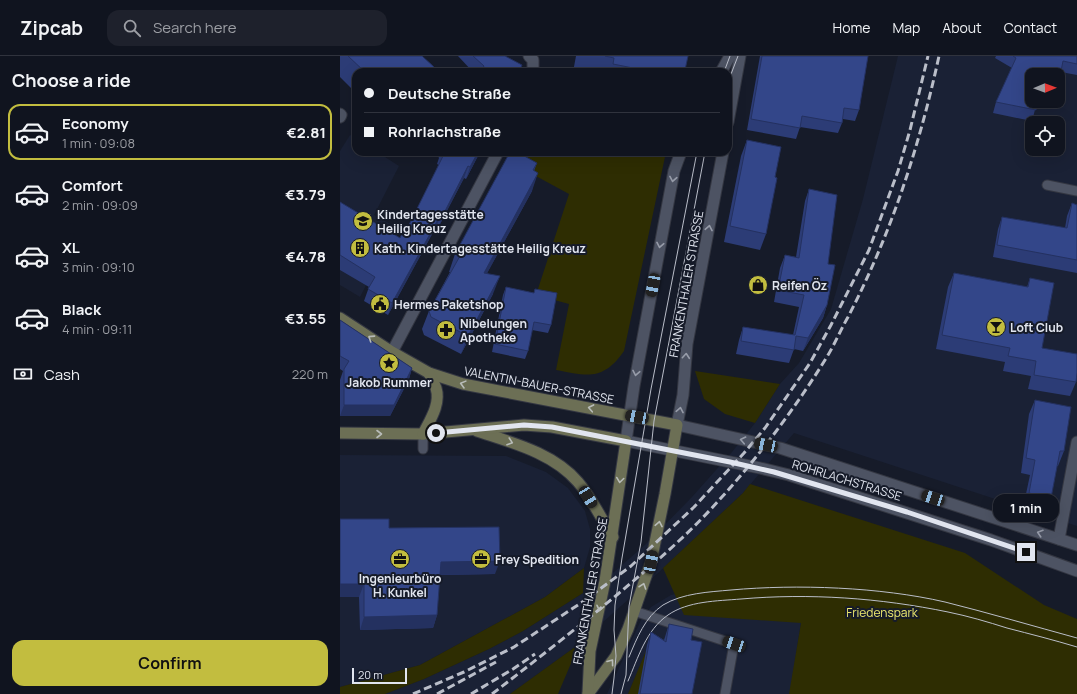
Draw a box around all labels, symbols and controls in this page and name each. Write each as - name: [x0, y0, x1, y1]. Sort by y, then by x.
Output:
- search box: [107, 10, 387, 46]
- text: Zipcab: [20, 15, 83, 41]
- icon: search: [121, 17, 143, 39]
- text: Search here: [153, 17, 236, 38]
- text: Home: [833, 18, 870, 37]
- text: Map: [892, 18, 920, 37]
- text: About: [942, 18, 982, 37]
- text: Contact: [1004, 18, 1057, 37]
- text: Choose a ride: [12, 68, 131, 92]
- north arrow: [1025, 68, 1065, 108]
- map controls: [1025, 68, 1065, 156]
- text: Deutsche Straße: [388, 83, 511, 104]
- text: Economy: [62, 113, 129, 134]
- icon: car: [14, 114, 50, 150]
- button: locate: [1025, 116, 1065, 156]
- text: Rohrlachstraße: [388, 121, 501, 142]
- text: €2.81: [287, 122, 326, 143]
- text: 1 min · 09:08: [62, 134, 135, 152]
- text: Comfort: [62, 175, 123, 196]
- icon: car: [14, 176, 50, 212]
- one-way arrow: [669, 176, 677, 182]
- text: €3.79: [285, 184, 326, 205]
- text: 2 min · 09:09: [62, 196, 138, 214]
- place label: Kindertagesstätte Heilig Kreuz: [377, 206, 484, 237]
- street label: FRANKENTHALER STRASSE: [665, 209, 707, 359]
- school or university icon: Kindertagesstätte Heilig Kreuz: [352, 210, 374, 232]
- one-way arrow: [704, 225, 712, 231]
- text: XL: [62, 237, 80, 258]
- building icon: Kath. Kindertagesstätte Heilig Kreuz: [349, 237, 371, 259]
- icon: car: [14, 238, 50, 274]
- place label: Kath. Kindertagesstätte Heilig Kreuz: [374, 240, 586, 257]
- one-way arrow: [657, 242, 665, 249]
- text: €4.78: [285, 246, 326, 267]
- text: 3 min · 09:10: [62, 258, 135, 276]
- car: [645, 272, 661, 298]
- shop icon: Reifen Öz: [747, 274, 769, 296]
- place label: Reifen Öz: [772, 277, 827, 294]
- public building icon: Hermes Paketshop: [369, 293, 391, 315]
- place label: Hermes Paketshop: [394, 296, 503, 313]
- text: Black: [62, 299, 101, 320]
- icon: car: [14, 300, 50, 336]
- text: €3.55: [285, 308, 326, 329]
- place label: Nibelungen Apotheke: [460, 315, 527, 346]
- bar icon: Loft Club: [985, 316, 1007, 338]
- pharmacy icon: Nibelungen Apotheke: [435, 319, 457, 341]
- place label: Loft Club: [1010, 319, 1063, 336]
- text: 4 min · 09:11: [62, 320, 132, 338]
- one-way arrow: [369, 336, 376, 343]
- place icon: Jakob Rummer: [378, 352, 400, 374]
- one-way arrow: [681, 353, 690, 359]
- street label: VALENTIN-BAUER-STRASSE: [463, 362, 616, 408]
- icon: cash: [12, 363, 34, 385]
- text: Cash: [44, 364, 80, 385]
- text: 220 m: [292, 365, 328, 383]
- one-way arrow: [633, 370, 641, 376]
- place label: Jakob Rummer: [346, 374, 432, 391]
- one-way arrow: [460, 380, 467, 389]
- one-way arrow: [588, 405, 594, 413]
- one-way arrow: [675, 407, 683, 413]
- car: [624, 409, 650, 425]
- route start: [427, 424, 445, 442]
- one-way arrow: [376, 430, 382, 438]
- one-way arrow: [739, 437, 746, 445]
- car: [753, 437, 779, 453]
- one-way arrow: [506, 438, 513, 446]
- street label: ROHRLACHSTRASSE: [790, 455, 904, 505]
- one-way arrow: [616, 477, 625, 483]
- car: [577, 484, 599, 510]
- car: [920, 489, 946, 507]
- callout: 1 min: [993, 494, 1059, 522]
- text: 1 min: [1010, 499, 1042, 517]
- street label: FRANKENTHALER STRASSE: [569, 516, 611, 666]
- one-way arrow: [654, 521, 663, 527]
- one-way arrow: [1037, 529, 1044, 538]
- route end: [1017, 543, 1035, 561]
- office icon: Ingenieurbüro H. Kunkel: [389, 548, 411, 570]
- office icon: Frey Spedition: [470, 548, 492, 570]
- car: [643, 549, 659, 575]
- place label: Frey Spedition: [495, 551, 579, 568]
- place label: Ingenieurbüro H. Kunkel: [359, 570, 441, 601]
- one-way arrow: [638, 583, 646, 590]
- park label: Friedenspark: [846, 604, 919, 621]
- one-way arrow: [596, 605, 604, 611]
- car: [721, 634, 747, 654]
- button: Confirm: [12, 640, 328, 686]
- one-way arrow: [606, 659, 614, 666]
- scale bar: [352, 666, 407, 685]
- text: 20 m: [358, 667, 383, 682]

